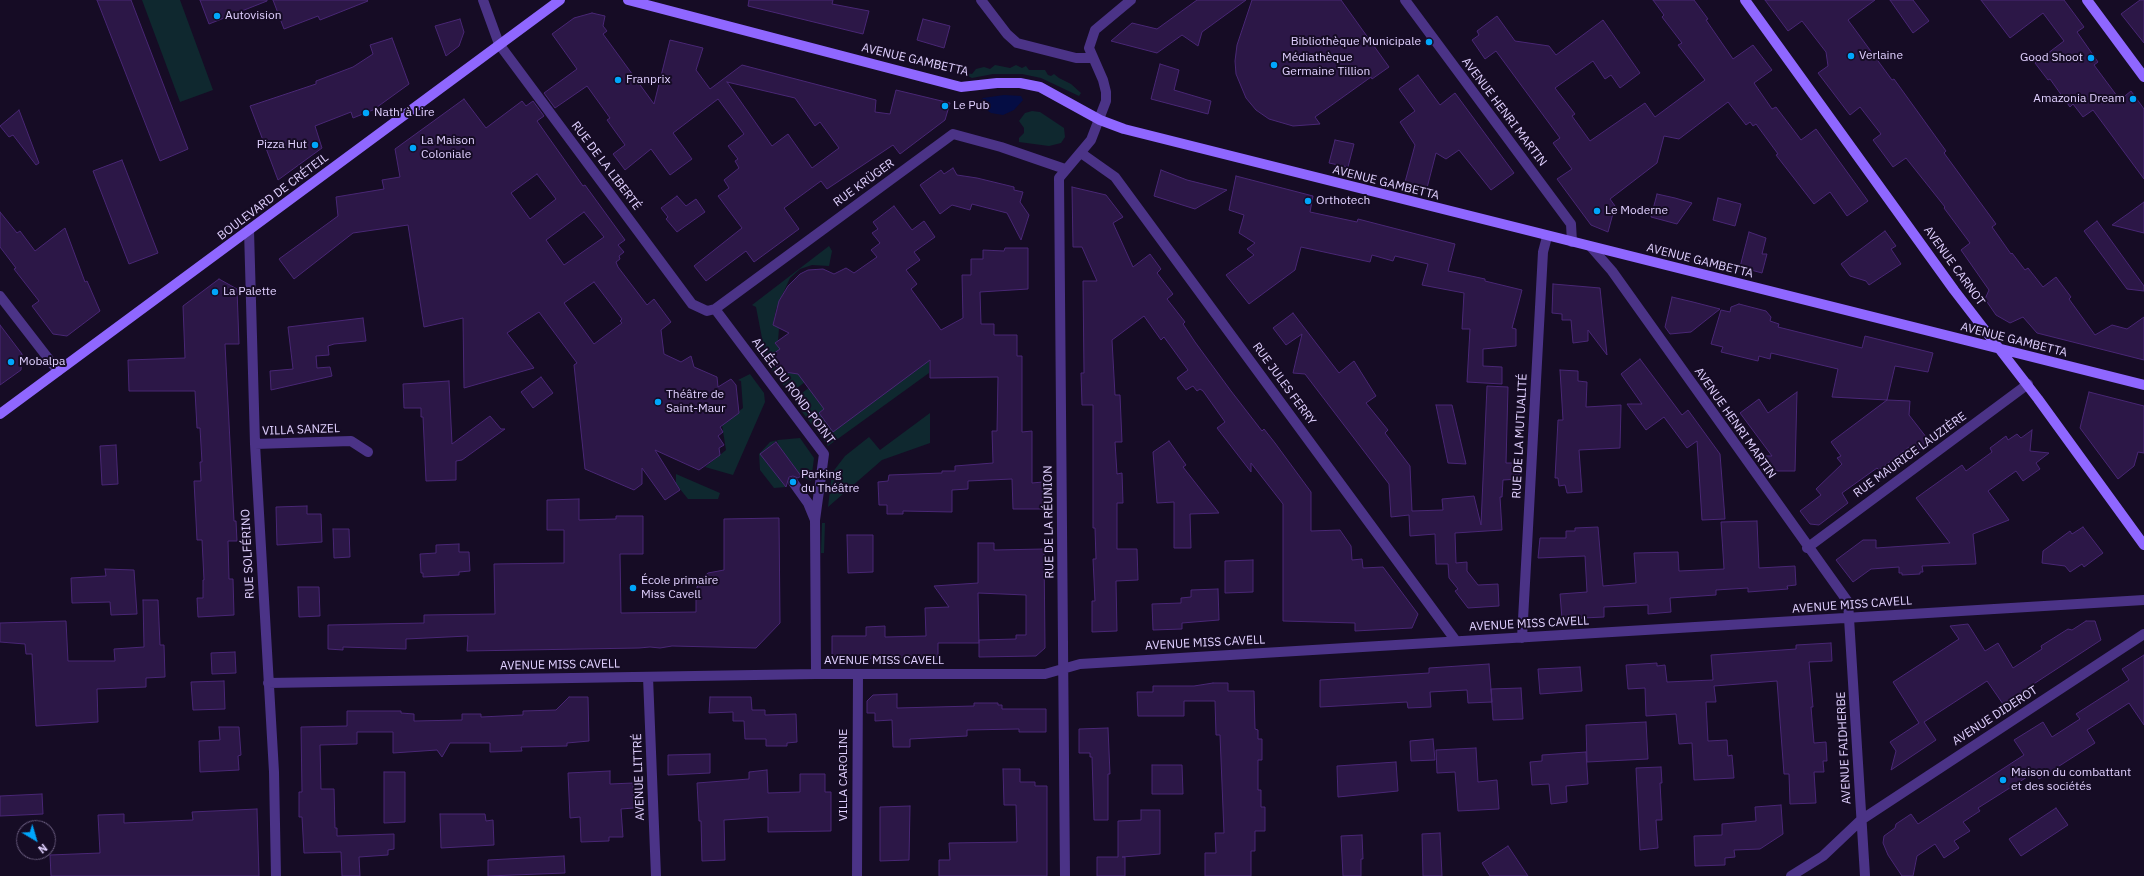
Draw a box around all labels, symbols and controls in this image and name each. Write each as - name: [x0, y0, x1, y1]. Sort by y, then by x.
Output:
- place label: Autovision: [225, 9, 282, 23]
- marker: Autovision: [212, 11, 222, 21]
- place label: Bibliothèque Municipale: [1291, 35, 1421, 49]
- marker: Bibliothèque Municipale: [1424, 37, 1434, 47]
- street label: AVENUE GAMBETTA: [860, 41, 970, 79]
- place label: Verlaine: [1859, 49, 1903, 63]
- place label: Médiathèque Germaine Tillion: [1282, 51, 1370, 79]
- marker: Verlaine: [1846, 51, 1856, 61]
- place label: Good Shoot: [2020, 51, 2083, 65]
- marker: Good Shoot: [2086, 53, 2096, 63]
- street label: AVENUE HENRI MARTIN: [1458, 55, 1550, 169]
- marker: Médiathèque Germaine Tillion: [1269, 60, 1279, 70]
- place label: Franprix: [626, 73, 670, 87]
- marker: Franprix: [613, 75, 623, 85]
- place label: Amazonia Dream: [2033, 92, 2125, 106]
- marker: Amazonia Dream: [2128, 94, 2138, 104]
- place label: Le Pub: [953, 99, 989, 113]
- marker: Le Pub: [940, 101, 950, 111]
- place label: Nath' à Lire: [374, 106, 435, 120]
- marker: Nath' à Lire: [361, 108, 371, 118]
- street label: RUE DE LA LIBERTÉ: [568, 119, 644, 213]
- place label: La Maison Coloniale: [421, 134, 475, 162]
- place label: Pizza Hut: [257, 138, 307, 152]
- marker: Pizza Hut: [310, 140, 320, 150]
- marker: La Maison Coloniale: [408, 143, 418, 153]
- street label: BOULEVARD DE CRÉTEIL: [215, 151, 331, 243]
- street label: RUE KRÜGER: [831, 156, 897, 210]
- street label: AVENUE GAMBETTA: [1331, 163, 1441, 203]
- place label: Orthotech: [1316, 194, 1370, 208]
- marker: Orthotech: [1303, 196, 1313, 206]
- place label: Le Moderne: [1605, 204, 1668, 218]
- marker: Le Moderne: [1592, 206, 1602, 216]
- street label: AVENUE CARNOT: [1920, 224, 1988, 308]
- street label: AVENUE GAMBETTA: [1645, 241, 1755, 281]
- place label: La Palette: [223, 285, 277, 299]
- marker: La Palette: [210, 287, 220, 297]
- street label: AVENUE GAMBETTA: [1959, 320, 2069, 360]
- street label: ALLÉE DU ROND-POINT: [748, 335, 838, 447]
- street label: RUE JULES FERRY: [1249, 340, 1319, 428]
- place label: Mobalpa: [19, 355, 65, 369]
- marker: Mobalpa: [6, 357, 16, 367]
- street label: AVENUE HENRI MARTIN: [1691, 365, 1779, 481]
- street label: RUE DE LA MUTUALITÉ: [1510, 373, 1530, 499]
- place label: Théâtre de Saint-Maur: [666, 388, 725, 416]
- marker: Théâtre de Saint-Maur: [653, 397, 663, 407]
- street label: RUE MAURICE LAUZIÈRE: [1851, 409, 1969, 501]
- street label: VILLA SANZEL: [262, 421, 340, 439]
- street label: RUE DE LA RÉUNION: [1041, 465, 1057, 579]
- place label: Parking du Théâtre: [801, 468, 859, 496]
- marker: Parking du Théâtre: [788, 477, 798, 487]
- street label: RUE SOLFÉRINO: [238, 509, 258, 599]
- place label: École primaire Miss Cavell: [641, 574, 718, 602]
- marker: École primaire Miss Cavell: [628, 583, 638, 593]
- street label: AVENUE MISS CAVELL: [1792, 594, 1912, 616]
- street label: AVENUE MISS CAVELL: [1469, 614, 1589, 634]
- street label: AVENUE MISS CAVELL: [1145, 633, 1265, 653]
- street label: AVENUE MISS CAVELL: [824, 654, 944, 668]
- street label: AVENUE MISS CAVELL: [500, 657, 620, 673]
- street label: AVENUE DIDEROT: [1950, 683, 2040, 749]
- street label: AVENUE FAIDHERBE: [1834, 691, 1854, 805]
- street label: VILLA CAROLINE: [837, 729, 851, 821]
- street label: AVENUE LITTRÉ: [630, 733, 648, 821]
- place label: Maison du combattant et des sociétés: [2011, 766, 2131, 794]
- marker: Maison du combattant et des sociétés: [1998, 775, 2008, 785]
- north arrow: [16, 820, 56, 860]
- text: N: [35, 841, 50, 857]

